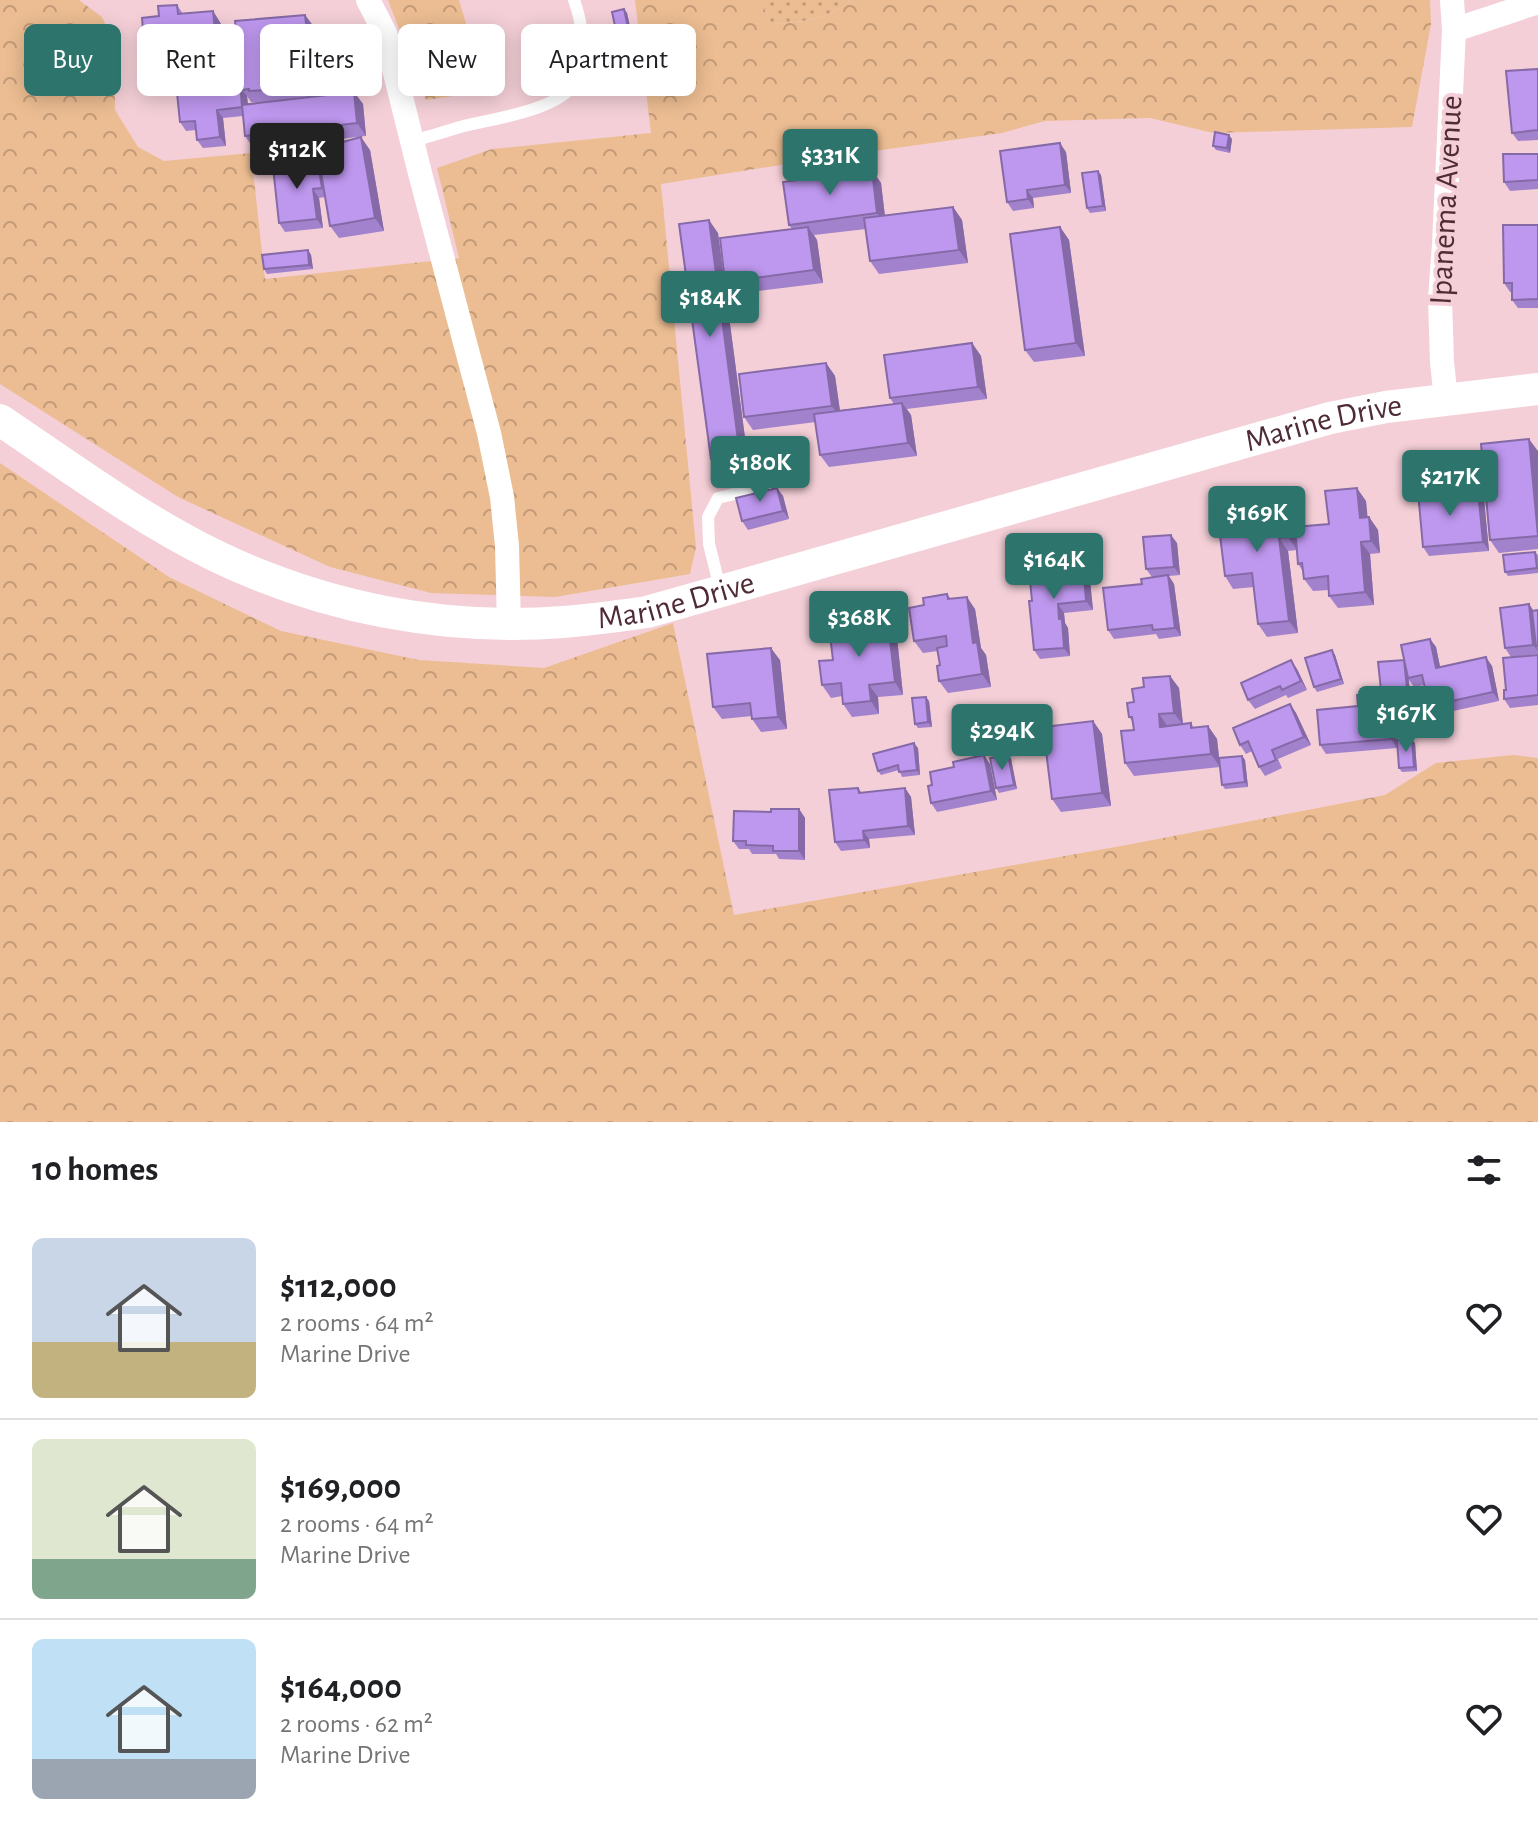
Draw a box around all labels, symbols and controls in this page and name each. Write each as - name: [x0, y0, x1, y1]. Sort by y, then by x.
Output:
- chip: Buy: [24, 24, 121, 96]
- chip: Rent: [137, 24, 244, 96]
- chip: Filters: [260, 24, 382, 96]
- chip: New: [398, 24, 505, 96]
- chip: Apartment: [521, 24, 696, 96]
- street label: Ipanema Avenue: [1425, 95, 1467, 305]
- pin: $112K: [241, 123, 353, 191]
- pin: $331K: [774, 129, 886, 197]
- text: $112K: [268, 136, 326, 162]
- text: $331K: [801, 142, 859, 168]
- pin: $184K: [654, 271, 766, 339]
- text: $184K: [679, 284, 741, 310]
- street label: Marine Drive: [1241, 389, 1404, 457]
- pin: $180K: [704, 436, 816, 504]
- text: $180K: [729, 449, 791, 475]
- pin: $217K: [1394, 450, 1506, 518]
- text: $217K: [1420, 463, 1480, 489]
- pin: $169K: [1201, 486, 1313, 554]
- text: $169K: [1226, 499, 1288, 525]
- pin: $164K: [998, 533, 1110, 601]
- text: $164K: [1023, 546, 1085, 572]
- street label: Marine Drive: [596, 566, 758, 635]
- pin: $368K: [803, 591, 915, 659]
- text: $368K: [827, 604, 891, 630]
- pin: $167K: [1350, 686, 1462, 754]
- text: $167K: [1376, 699, 1436, 725]
- pin: $294K: [946, 704, 1058, 772]
- text: $294K: [970, 717, 1034, 743]
- icon: filters: [1462, 1148, 1506, 1192]
- text: 10 homes: [32, 1153, 158, 1187]
- icon: home: [96, 1270, 192, 1366]
- text: $112,000: [280, 1270, 397, 1304]
- icon: heart: [1462, 1296, 1506, 1340]
- text: 2 rooms · 64 m²: [280, 1310, 434, 1336]
- text: Marine Drive: [280, 1341, 410, 1367]
- icon: home: [96, 1471, 192, 1567]
- text: $169,000: [280, 1471, 401, 1505]
- icon: heart: [1462, 1497, 1506, 1541]
- text: 2 rooms · 64 m²: [280, 1511, 434, 1537]
- text: Marine Drive: [280, 1542, 410, 1568]
- icon: home: [96, 1671, 192, 1767]
- text: $164,000: [280, 1671, 402, 1705]
- icon: heart: [1462, 1697, 1506, 1741]
- text: 2 rooms · 62 m²: [280, 1711, 433, 1737]
- text: Marine Drive: [280, 1742, 410, 1768]

